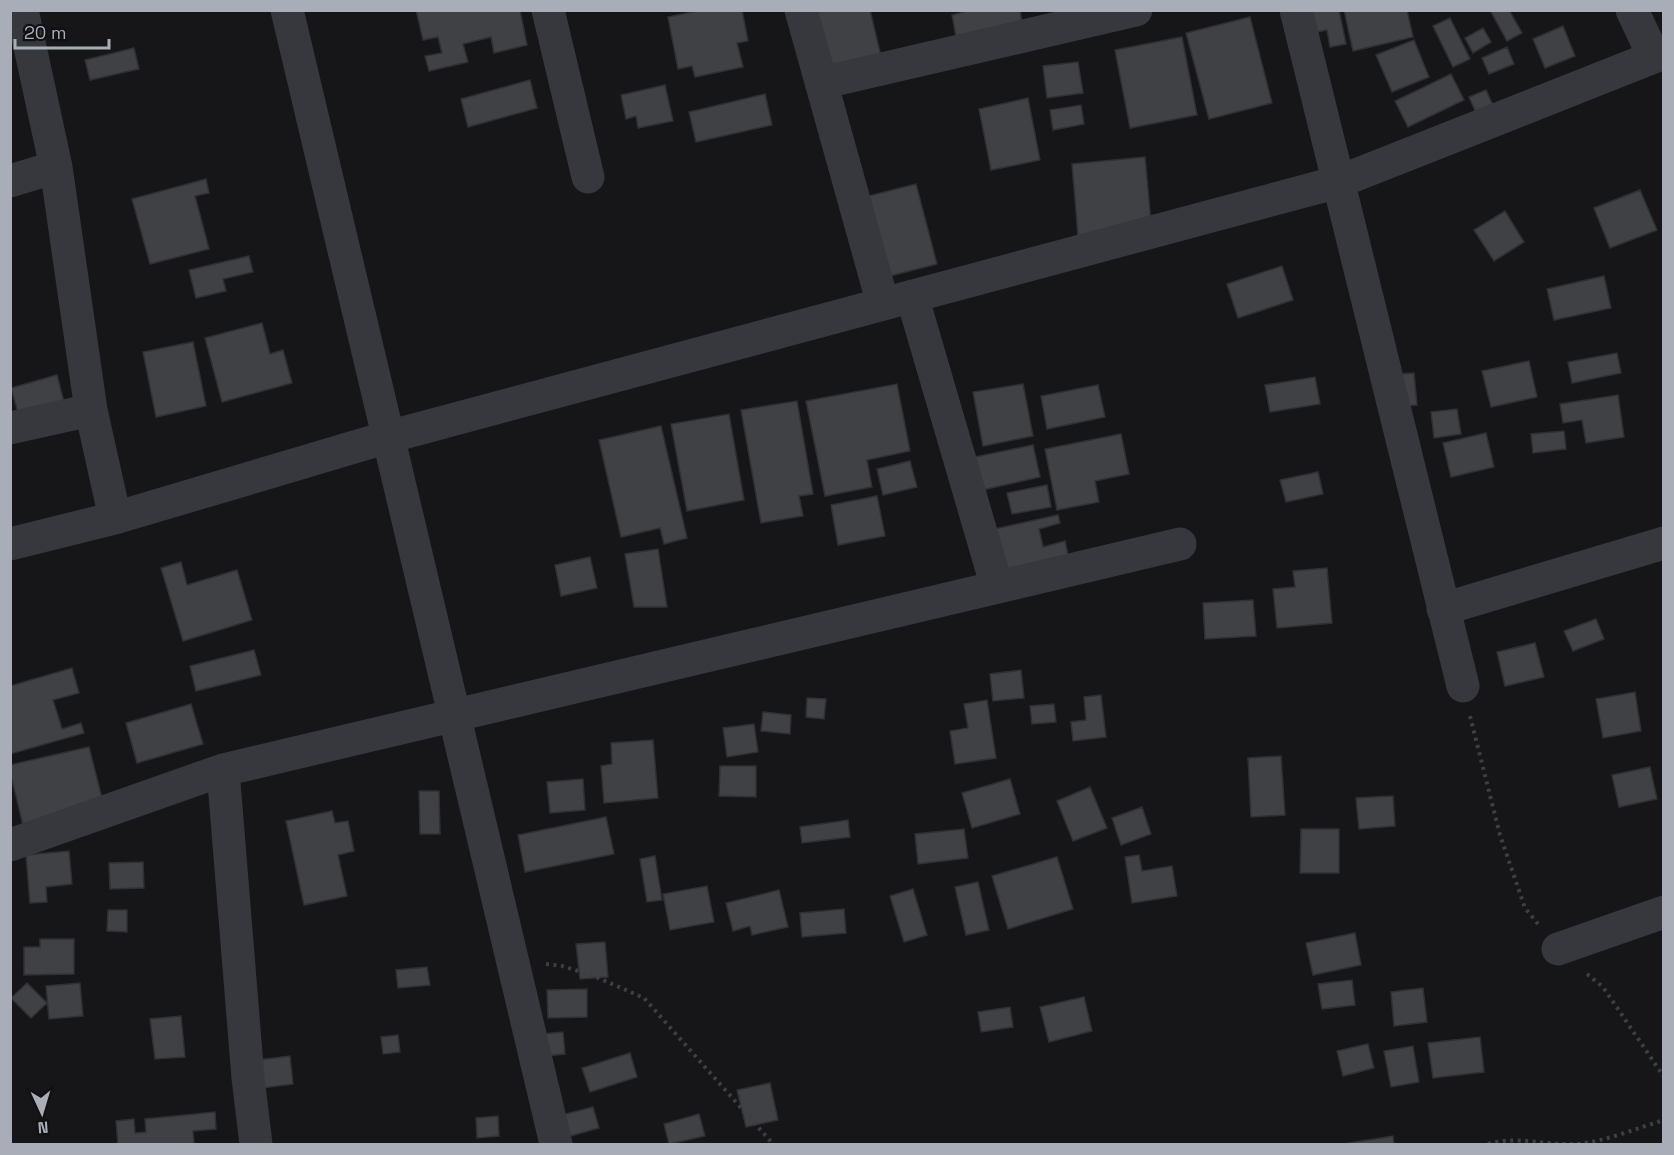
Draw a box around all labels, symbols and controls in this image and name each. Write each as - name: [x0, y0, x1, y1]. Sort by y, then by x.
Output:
- scale bar: [15, 12, 110, 50]
- text: 20 m: [24, 21, 67, 44]
- north arrow: [12, 1083, 72, 1143]
- text: N: [37, 1117, 49, 1138]

